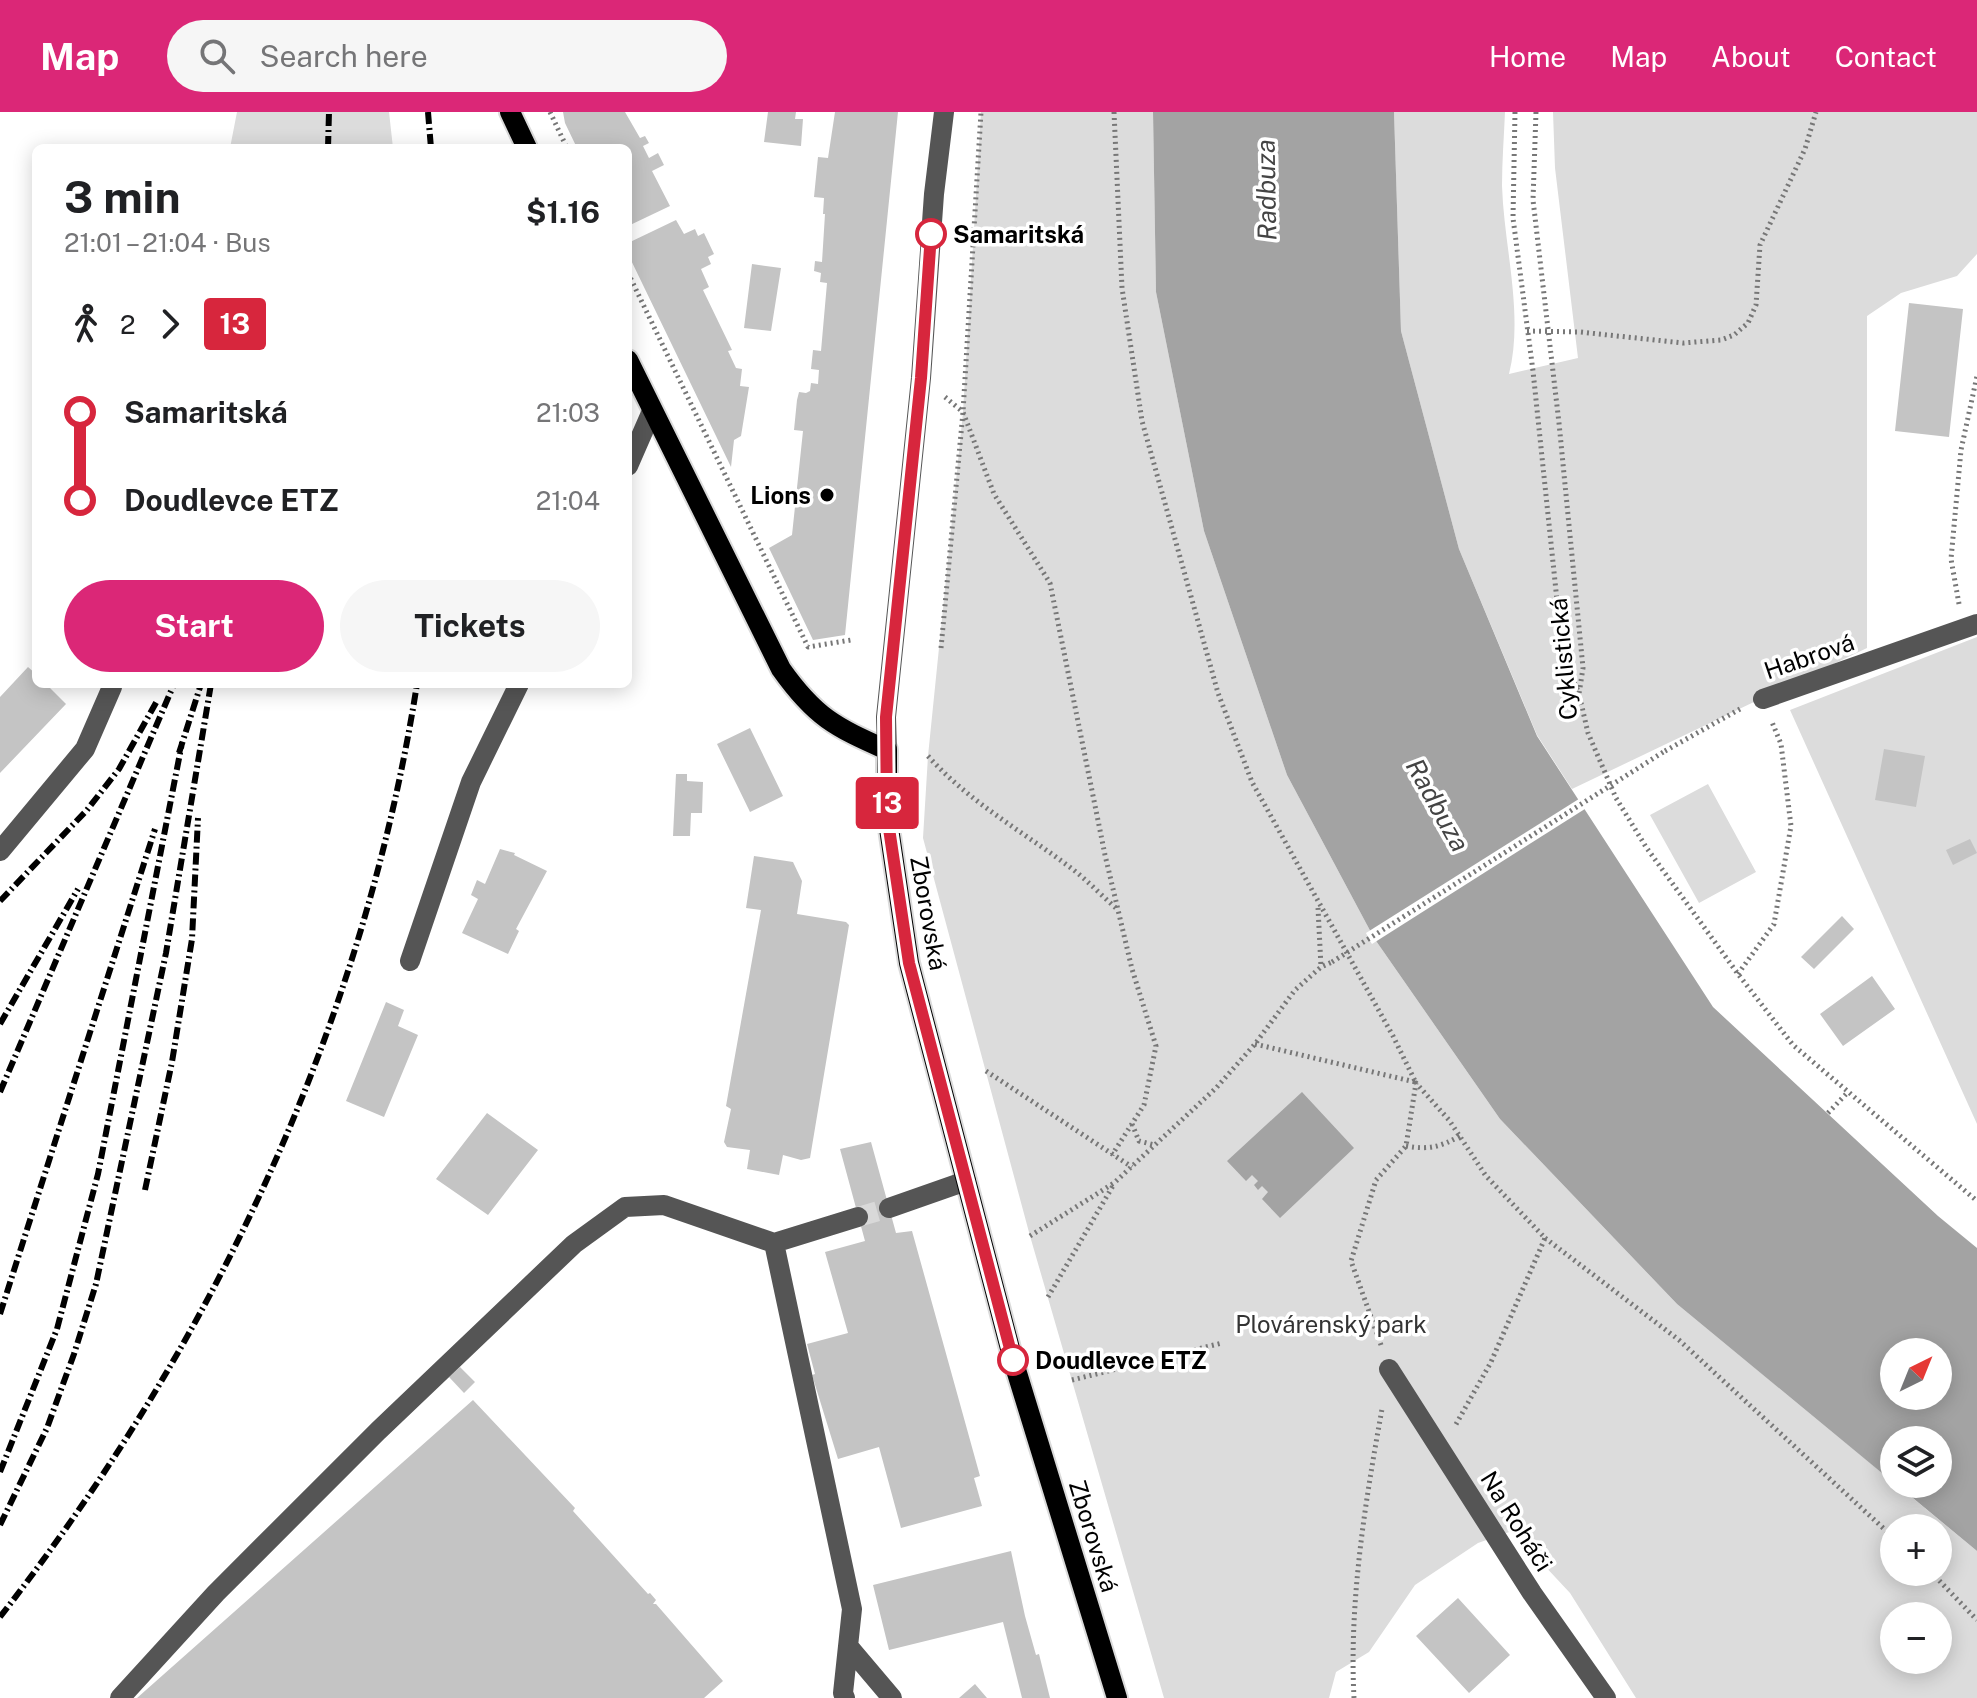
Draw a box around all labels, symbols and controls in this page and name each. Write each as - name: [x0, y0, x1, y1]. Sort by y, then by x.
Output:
- search box: [167, 20, 727, 92]
- text: Map: [40, 34, 119, 79]
- icon: search: [195, 34, 239, 78]
- text: Search here: [259, 38, 428, 74]
- text: Home: [1489, 40, 1566, 73]
- text: Map: [1610, 40, 1667, 73]
- text: About: [1711, 40, 1791, 73]
- text: Contact: [1835, 40, 1937, 73]
- water label: Radbuza: [1250, 139, 1282, 241]
- text: 3 min: [64, 171, 181, 223]
- text: $1.16: [526, 194, 600, 230]
- marker: Samaritská: [916, 219, 946, 249]
- place label: Samaritská: [953, 220, 1084, 248]
- text: 21:01 – 21:04 · Bus: [64, 227, 271, 258]
- icon: walk: [64, 302, 108, 346]
- icon: forward: [148, 302, 192, 346]
- text: 13: [220, 307, 250, 340]
- text: 2: [120, 309, 136, 340]
- text: Samaritská: [124, 394, 288, 430]
- text: 21:03: [536, 397, 600, 428]
- place label: Lions: [750, 481, 811, 509]
- text: Doudlevce ETZ: [124, 482, 339, 518]
- text: 21:04: [536, 485, 600, 516]
- marker: Lions: [818, 486, 836, 504]
- button: Start: [64, 580, 324, 672]
- button: Tickets: [340, 580, 600, 672]
- street label: Cyklistická: [1544, 597, 1582, 721]
- street label: Habrová: [1760, 628, 1858, 684]
- water label: Radbuza: [1400, 753, 1476, 857]
- line badge: 13: [851, 777, 923, 829]
- text: 13: [872, 786, 902, 819]
- street label: Zborovská: [905, 854, 953, 972]
- park label: Plovárenský park: [1235, 1310, 1427, 1338]
- north arrow: [1880, 1338, 1952, 1410]
- map controls: [1880, 1338, 1952, 1674]
- marker: Doudlevce ETZ: [998, 1345, 1028, 1375]
- place label: Doudlevce ETZ: [1035, 1346, 1207, 1374]
- button: layers: [1880, 1426, 1952, 1498]
- street label: Na Roháči: [1475, 1466, 1559, 1576]
- street label: Zborovská: [1064, 1477, 1124, 1595]
- button: +: [1880, 1514, 1952, 1586]
- button: −: [1880, 1602, 1952, 1674]

